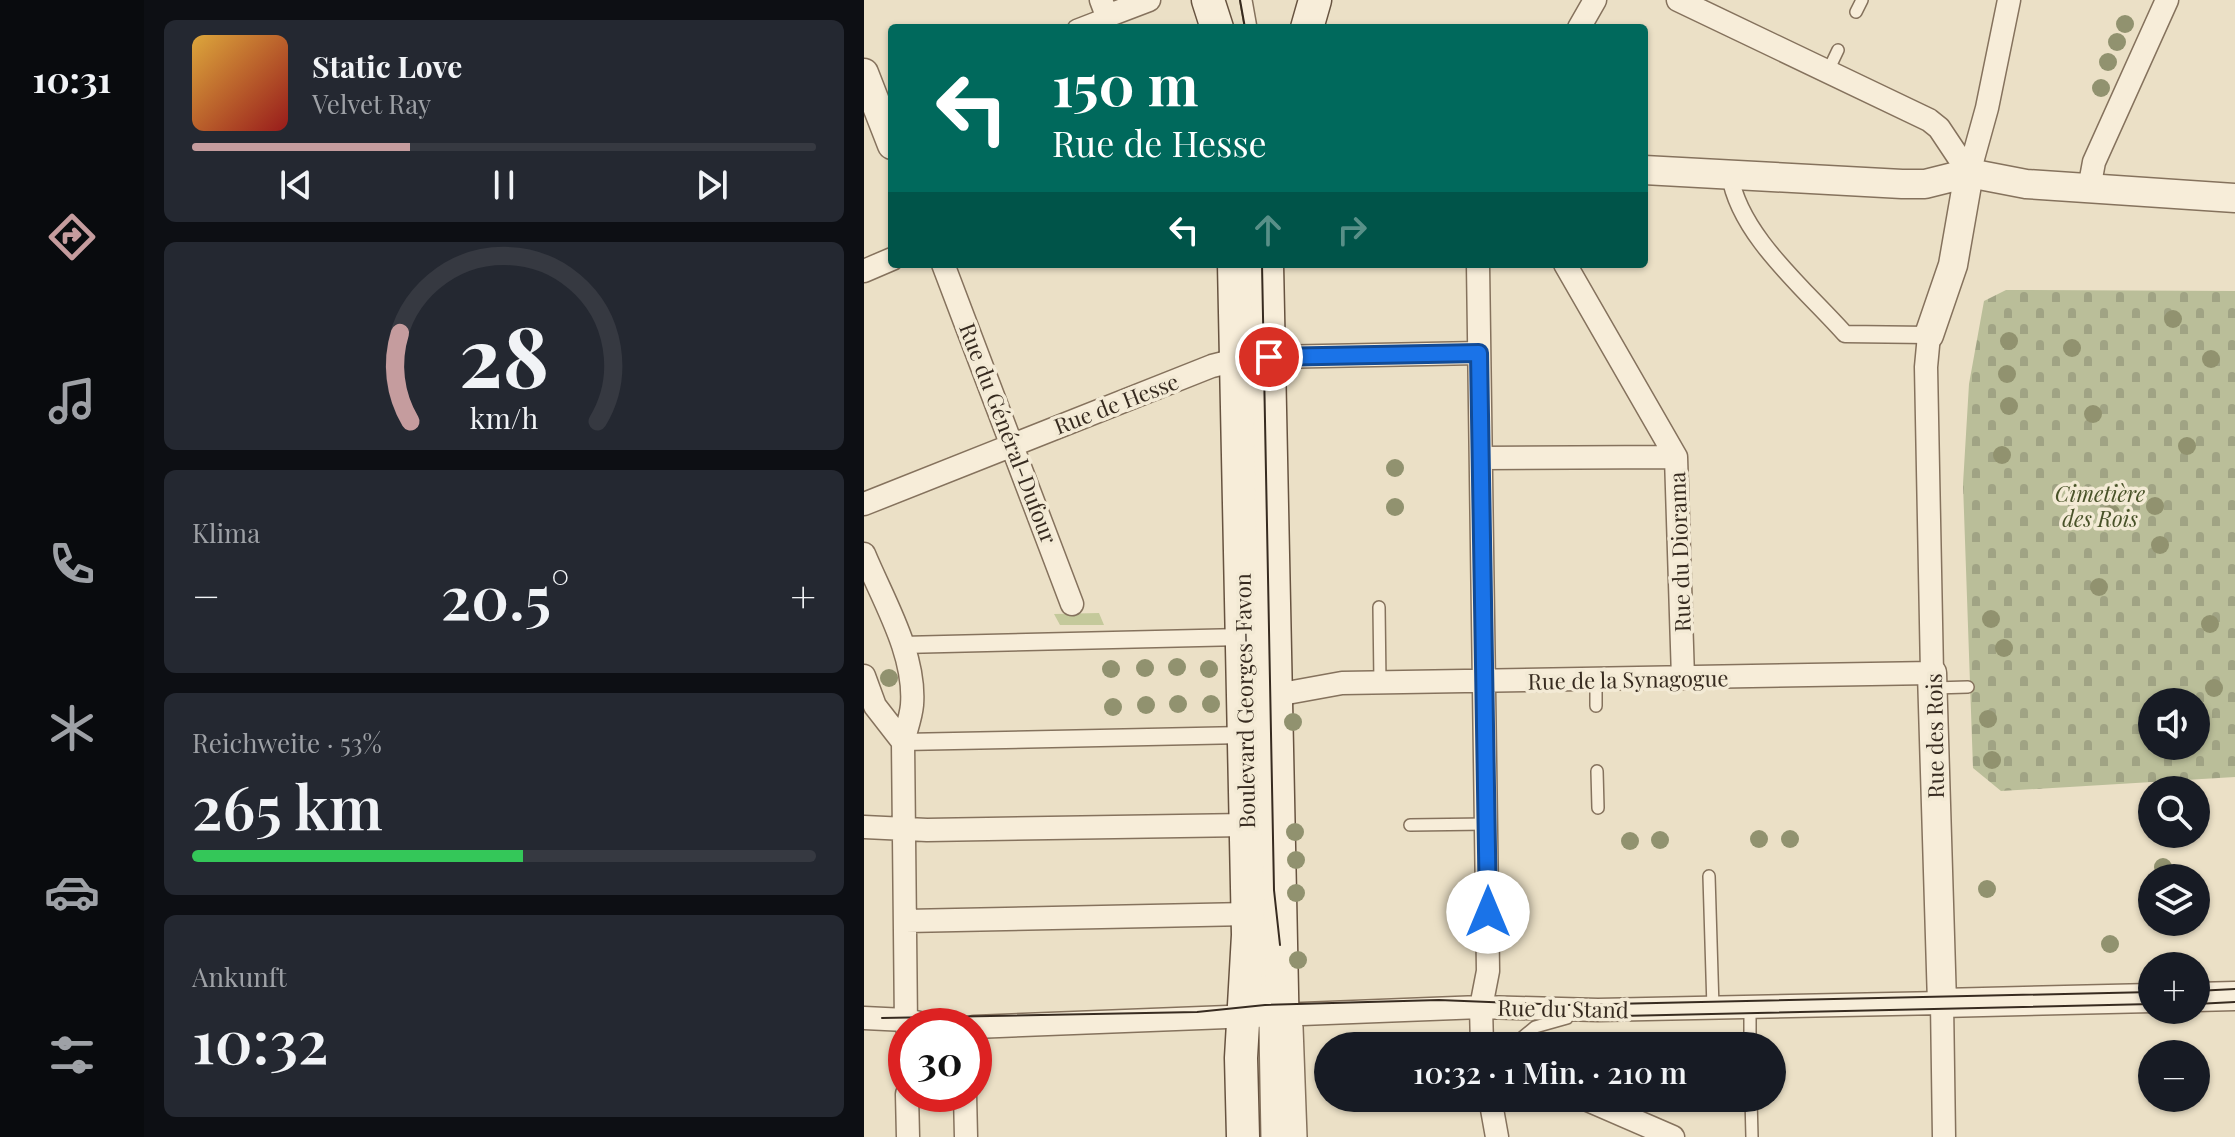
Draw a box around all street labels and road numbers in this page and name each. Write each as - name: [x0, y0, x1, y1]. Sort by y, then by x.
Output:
- street label: Rue du Général-Dufour: [953, 318, 1065, 548]
- street label: Rue de Hesse: [1049, 365, 1183, 441]
- street label: Rue du Diorama: [1661, 471, 1697, 633]
- street label: Boulevard Georges-Favon: [1227, 573, 1261, 829]
- street label: Rue de la Synagogue: [1527, 662, 1729, 696]
- street label: Rue des Rois: [1918, 673, 1950, 799]
- street label: Rue du Stand: [1497, 992, 1629, 1024]

